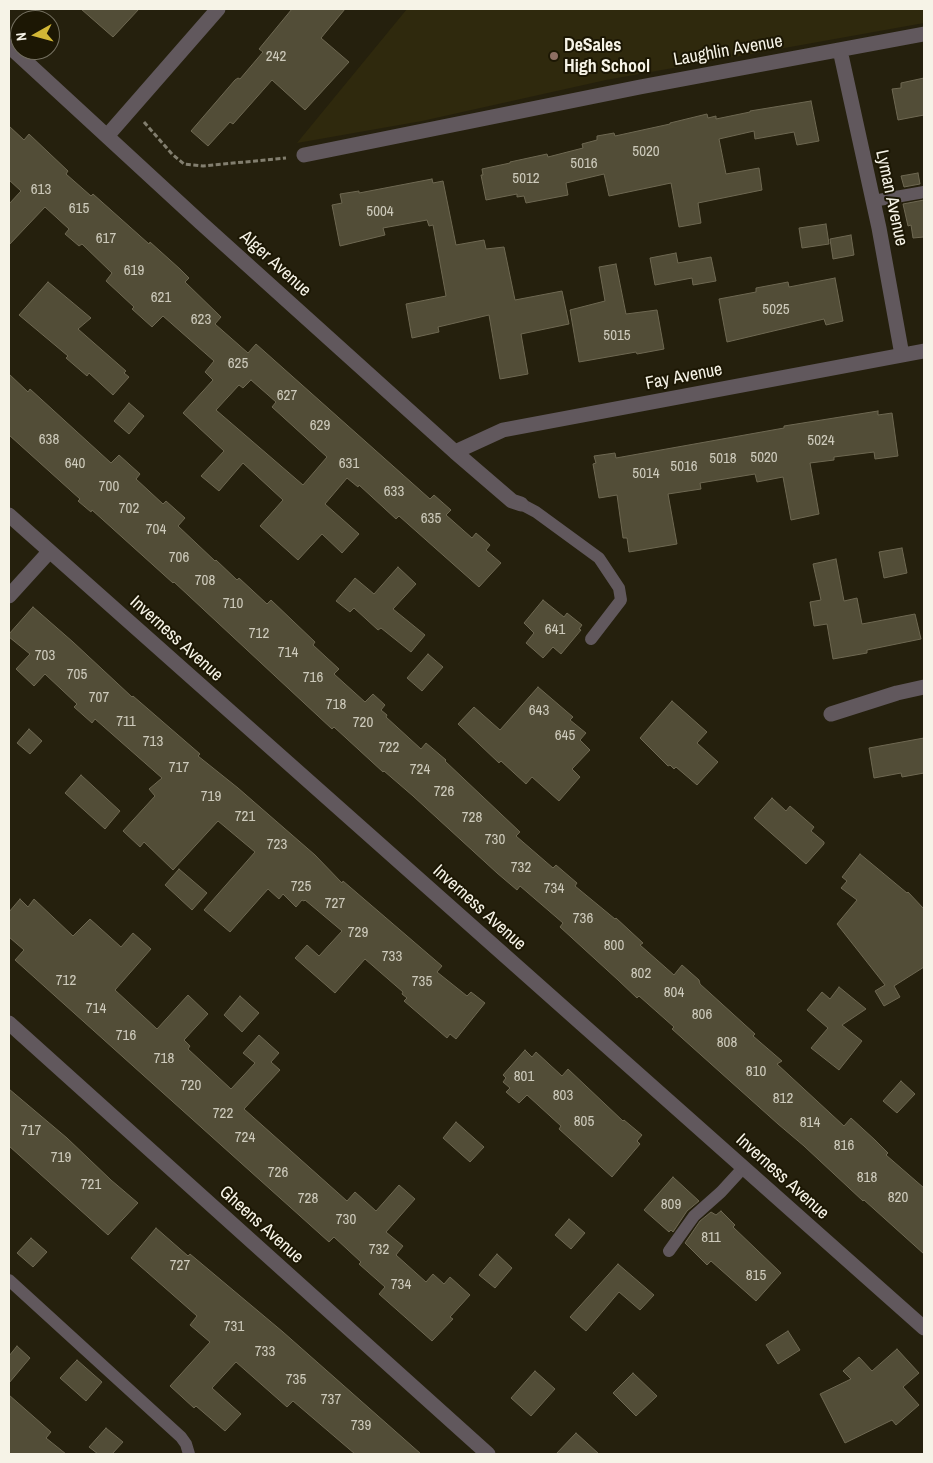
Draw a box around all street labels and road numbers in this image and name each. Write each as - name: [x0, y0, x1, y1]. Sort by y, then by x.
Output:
- street label: Laughlin Avenue: [672, 31, 784, 71]
- street label: Lyman Avenue: [870, 148, 912, 248]
- street label: Alger Avenue: [235, 226, 315, 302]
- street label: Fay Avenue: [644, 359, 724, 395]
- street label: Inverness Avenue: [125, 592, 227, 686]
- street label: Inverness Avenue: [428, 861, 530, 955]
- street label: Inverness Avenue: [731, 1130, 833, 1224]
- street label: Gheens Avenue: [215, 1182, 307, 1268]

